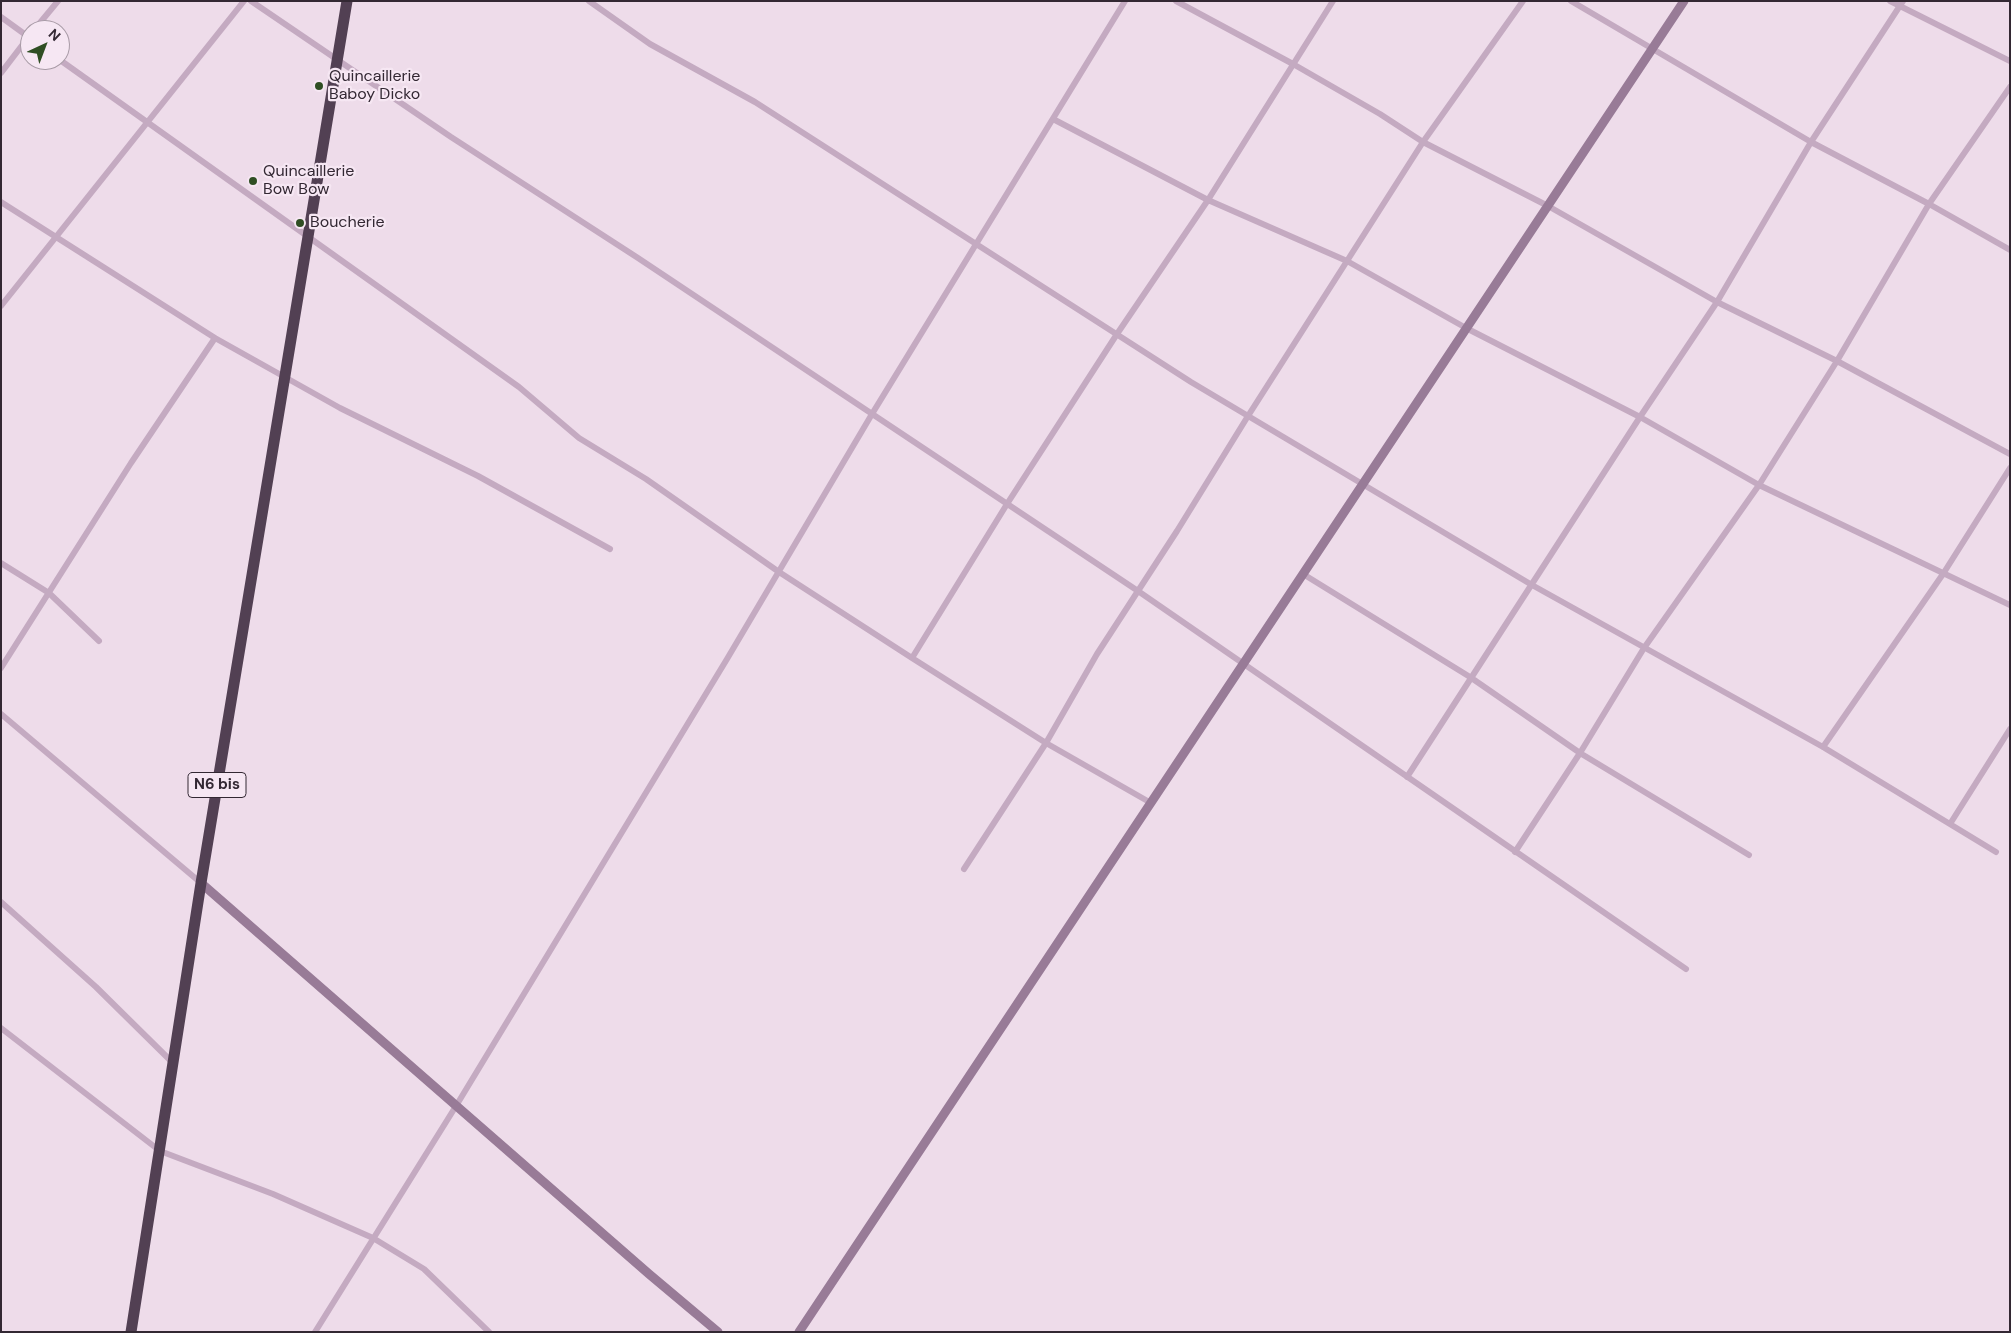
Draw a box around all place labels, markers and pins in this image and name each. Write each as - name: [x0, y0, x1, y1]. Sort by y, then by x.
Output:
- place label: Quincaillerie Baboy Dicko: [329, 67, 420, 105]
- marker: Quincaillerie Baboy Dicko: [313, 80, 325, 92]
- place label: Quincaillerie Bow Bow: [263, 162, 354, 200]
- marker: Quincaillerie Bow Bow: [247, 175, 259, 187]
- place label: Boucherie: [310, 213, 385, 233]
- marker: Boucherie: [294, 217, 306, 229]

